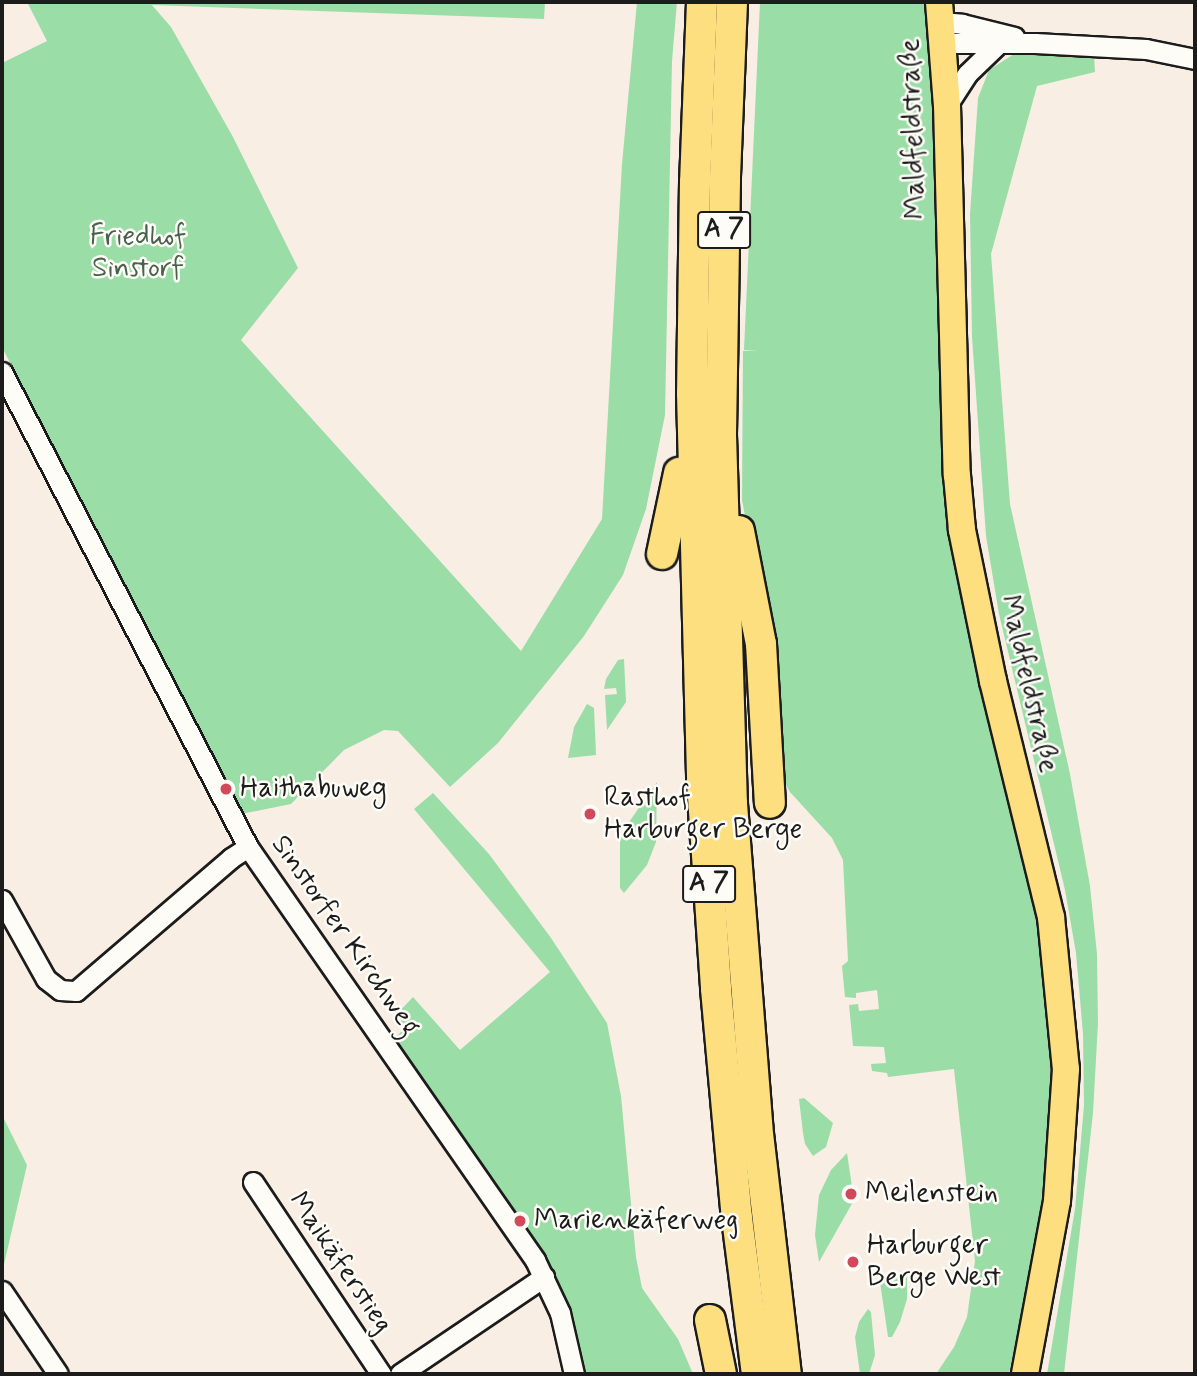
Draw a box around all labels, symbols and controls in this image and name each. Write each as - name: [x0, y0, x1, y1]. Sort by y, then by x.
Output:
- street label: Maldfeldstraße: [894, 38, 934, 220]
- road number: A 7: [696, 207, 752, 252]
- park label: Friedhof Sinstorf: [90, 220, 186, 286]
- street label: Maldfeldstraße: [991, 592, 1065, 776]
- place label: Haithabuweg: [240, 772, 387, 806]
- marker: Haithabuweg: [218, 781, 234, 797]
- place label: Rasthof Harburger Berge: [604, 781, 802, 847]
- marker: Rasthof Harburger Berge: [582, 806, 598, 822]
- street label: Sinstorfer Kirchweg: [263, 829, 427, 1043]
- road number: A 7: [681, 862, 737, 906]
- place label: Meilenstein: [865, 1177, 998, 1211]
- street label: Maikäferstieg: [281, 1186, 399, 1340]
- marker: Meilenstein: [843, 1186, 859, 1202]
- place label: Marienkäferweg: [534, 1204, 738, 1238]
- marker: Marienkäferweg: [512, 1213, 528, 1229]
- place label: Harburger Berge West: [867, 1229, 1002, 1295]
- marker: Harburger Berge West: [845, 1254, 861, 1270]

